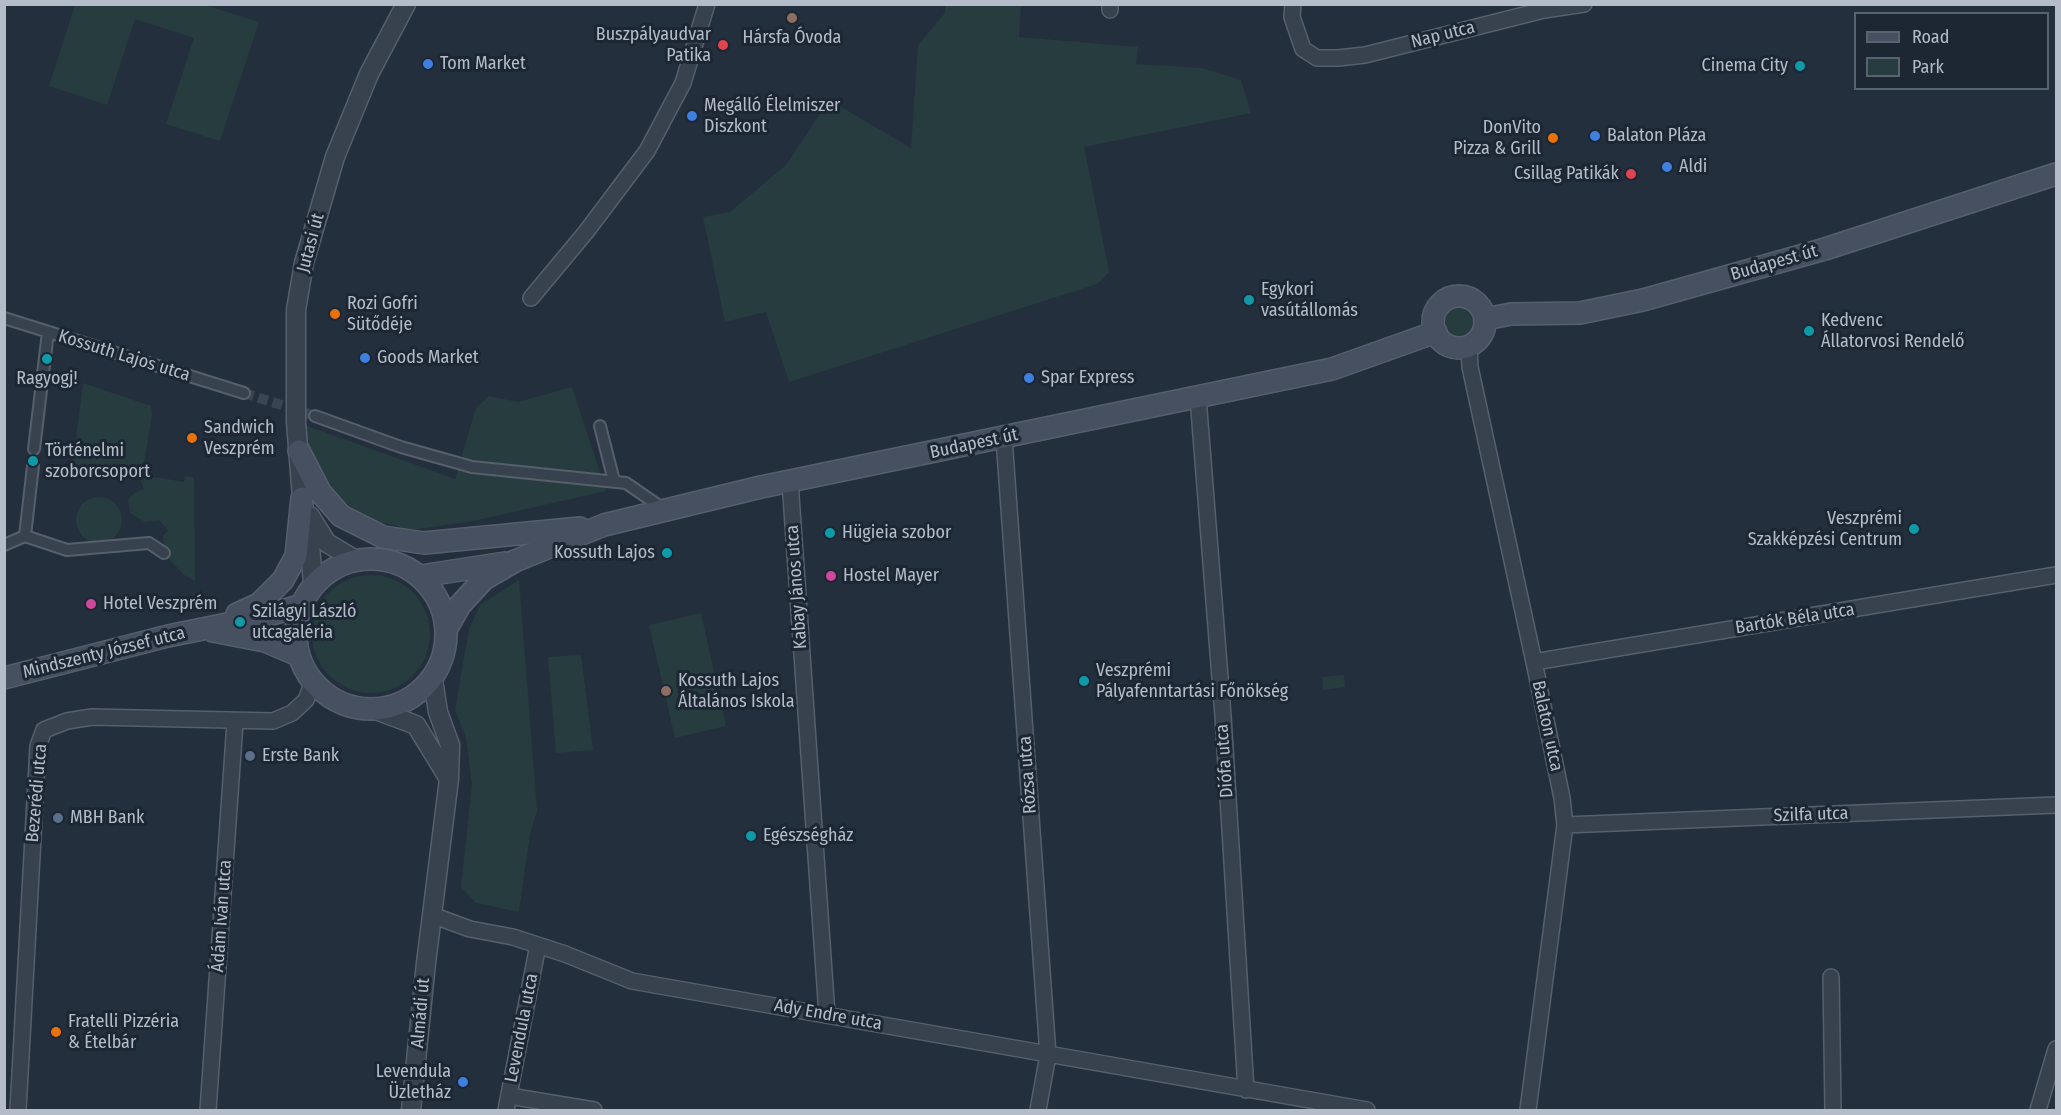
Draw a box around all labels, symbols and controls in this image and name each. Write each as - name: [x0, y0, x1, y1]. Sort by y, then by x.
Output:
- marker: Hársfa Óvoda: [785, 11, 799, 25]
- legend: [1854, 12, 2049, 90]
- street label: Nap utca: [1409, 17, 1477, 53]
- place label: Buszpályaudvar Patika: [596, 24, 711, 66]
- text: Road: [1912, 26, 1949, 48]
- place label: Hársfa Óvoda: [743, 27, 841, 49]
- marker: Buszpályaudvar Patika: [716, 38, 730, 52]
- place label: Tom Market: [440, 53, 526, 75]
- place label: Cinema City: [1702, 55, 1788, 77]
- text: Park: [1912, 56, 1944, 78]
- marker: Tom Market: [421, 57, 435, 71]
- marker: Cinema City: [1793, 59, 1807, 73]
- place label: Megálló Élelmiszer Diszkont: [704, 95, 840, 138]
- marker: Megálló Élelmiszer Diszkont: [685, 109, 699, 123]
- place label: DonVito Pizza & Grill: [1453, 117, 1541, 160]
- place label: Balaton Pláza: [1607, 125, 1706, 147]
- marker: Balaton Pláza: [1588, 129, 1602, 143]
- marker: DonVito Pizza & Grill: [1546, 131, 1560, 145]
- place label: Aldi: [1679, 156, 1707, 178]
- marker: Aldi: [1660, 160, 1674, 174]
- place label: Csillag Patikák: [1514, 163, 1619, 185]
- marker: Csillag Patikák: [1624, 167, 1638, 181]
- street label: Jutasi út: [293, 211, 329, 275]
- street label: Budapest út: [1728, 240, 1820, 286]
- place label: Egykori vasútállomás: [1261, 279, 1358, 322]
- place label: Rozi Gofri Sütődéje: [347, 293, 418, 336]
- marker: Egykori vasútállomás: [1242, 293, 1256, 307]
- marker: Rozi Gofri Sütődéje: [328, 307, 342, 321]
- place label: Kedvenc Állatorvosi Rendelő: [1821, 310, 1965, 352]
- marker: Kedvenc Állatorvosi Rendelő: [1802, 324, 1816, 338]
- street label: Kossuth Lajos utca: [55, 326, 193, 386]
- place label: Goods Market: [377, 347, 479, 369]
- marker: Goods Market: [358, 351, 372, 365]
- marker: Ragyogj!: [40, 352, 54, 366]
- place label: Spar Express: [1041, 367, 1134, 389]
- place label: Ragyogj!: [16, 368, 78, 390]
- marker: Spar Express: [1022, 371, 1036, 385]
- place label: Sandwich Veszprém: [204, 417, 274, 460]
- street label: Budapest út: [928, 424, 1020, 464]
- marker: Sandwich Veszprém: [185, 431, 199, 445]
- place label: Történelmi szoborcsoport: [45, 440, 150, 482]
- marker: Történelmi szoborcsoport: [26, 454, 40, 468]
- place label: Veszprémi Szakképzési Centrum: [1748, 508, 1902, 550]
- place label: Hügieia szobor: [842, 522, 951, 544]
- marker: Veszprémi Szakképzési Centrum: [1907, 522, 1921, 536]
- street label: Kabay János utca: [782, 524, 812, 650]
- marker: Hügieia szobor: [823, 526, 837, 540]
- place label: Kossuth Lajos: [554, 542, 655, 564]
- marker: Kossuth Lajos: [660, 546, 674, 560]
- place label: Hostel Mayer: [843, 565, 939, 587]
- marker: Hostel Mayer: [824, 569, 838, 583]
- place label: Hotel Veszprém: [103, 593, 217, 615]
- marker: Hotel Veszprém: [84, 597, 98, 611]
- street label: Bartók Béla utca: [1734, 599, 1856, 639]
- place label: Szilágyi László utcagaléria: [252, 601, 356, 644]
- marker: Szilágyi László utcagaléria: [233, 615, 247, 629]
- street label: Mindszenty József utca: [21, 622, 187, 684]
- place label: Veszprémi Pályafenntartási Főnökség: [1096, 660, 1288, 702]
- place label: Kossuth Lajos Általános Iskola: [678, 670, 795, 712]
- marker: Veszprémi Pályafenntartási Főnökség: [1077, 674, 1091, 688]
- street label: Balaton utca: [1527, 679, 1567, 773]
- marker: Kossuth Lajos Általános Iskola: [659, 684, 673, 698]
- street label: Diófa utca: [1212, 723, 1238, 799]
- street label: Rózsa utca: [1015, 735, 1041, 815]
- street label: Bezerédi utca: [22, 743, 52, 843]
- place label: Erste Bank: [262, 745, 339, 767]
- marker: Erste Bank: [243, 749, 257, 763]
- street label: Szilfa utca: [1773, 803, 1849, 827]
- place label: MBH Bank: [70, 807, 144, 829]
- marker: MBH Bank: [51, 811, 65, 825]
- place label: Egészségház: [763, 825, 853, 847]
- marker: Egészségház: [744, 829, 758, 843]
- street label: Ádám Iván utca: [207, 859, 237, 973]
- street label: Levendula utca: [501, 972, 543, 1084]
- street label: Almádi út: [407, 977, 435, 1049]
- street label: Ady Endre utca: [772, 995, 884, 1035]
- place label: Fratelli Pizzéria & Ételbár: [68, 1011, 179, 1054]
- marker: Fratelli Pizzéria & Ételbár: [49, 1025, 63, 1039]
- place label: Levendula Üzletház: [376, 1061, 451, 1104]
- marker: Levendula Üzletház: [456, 1075, 470, 1089]

